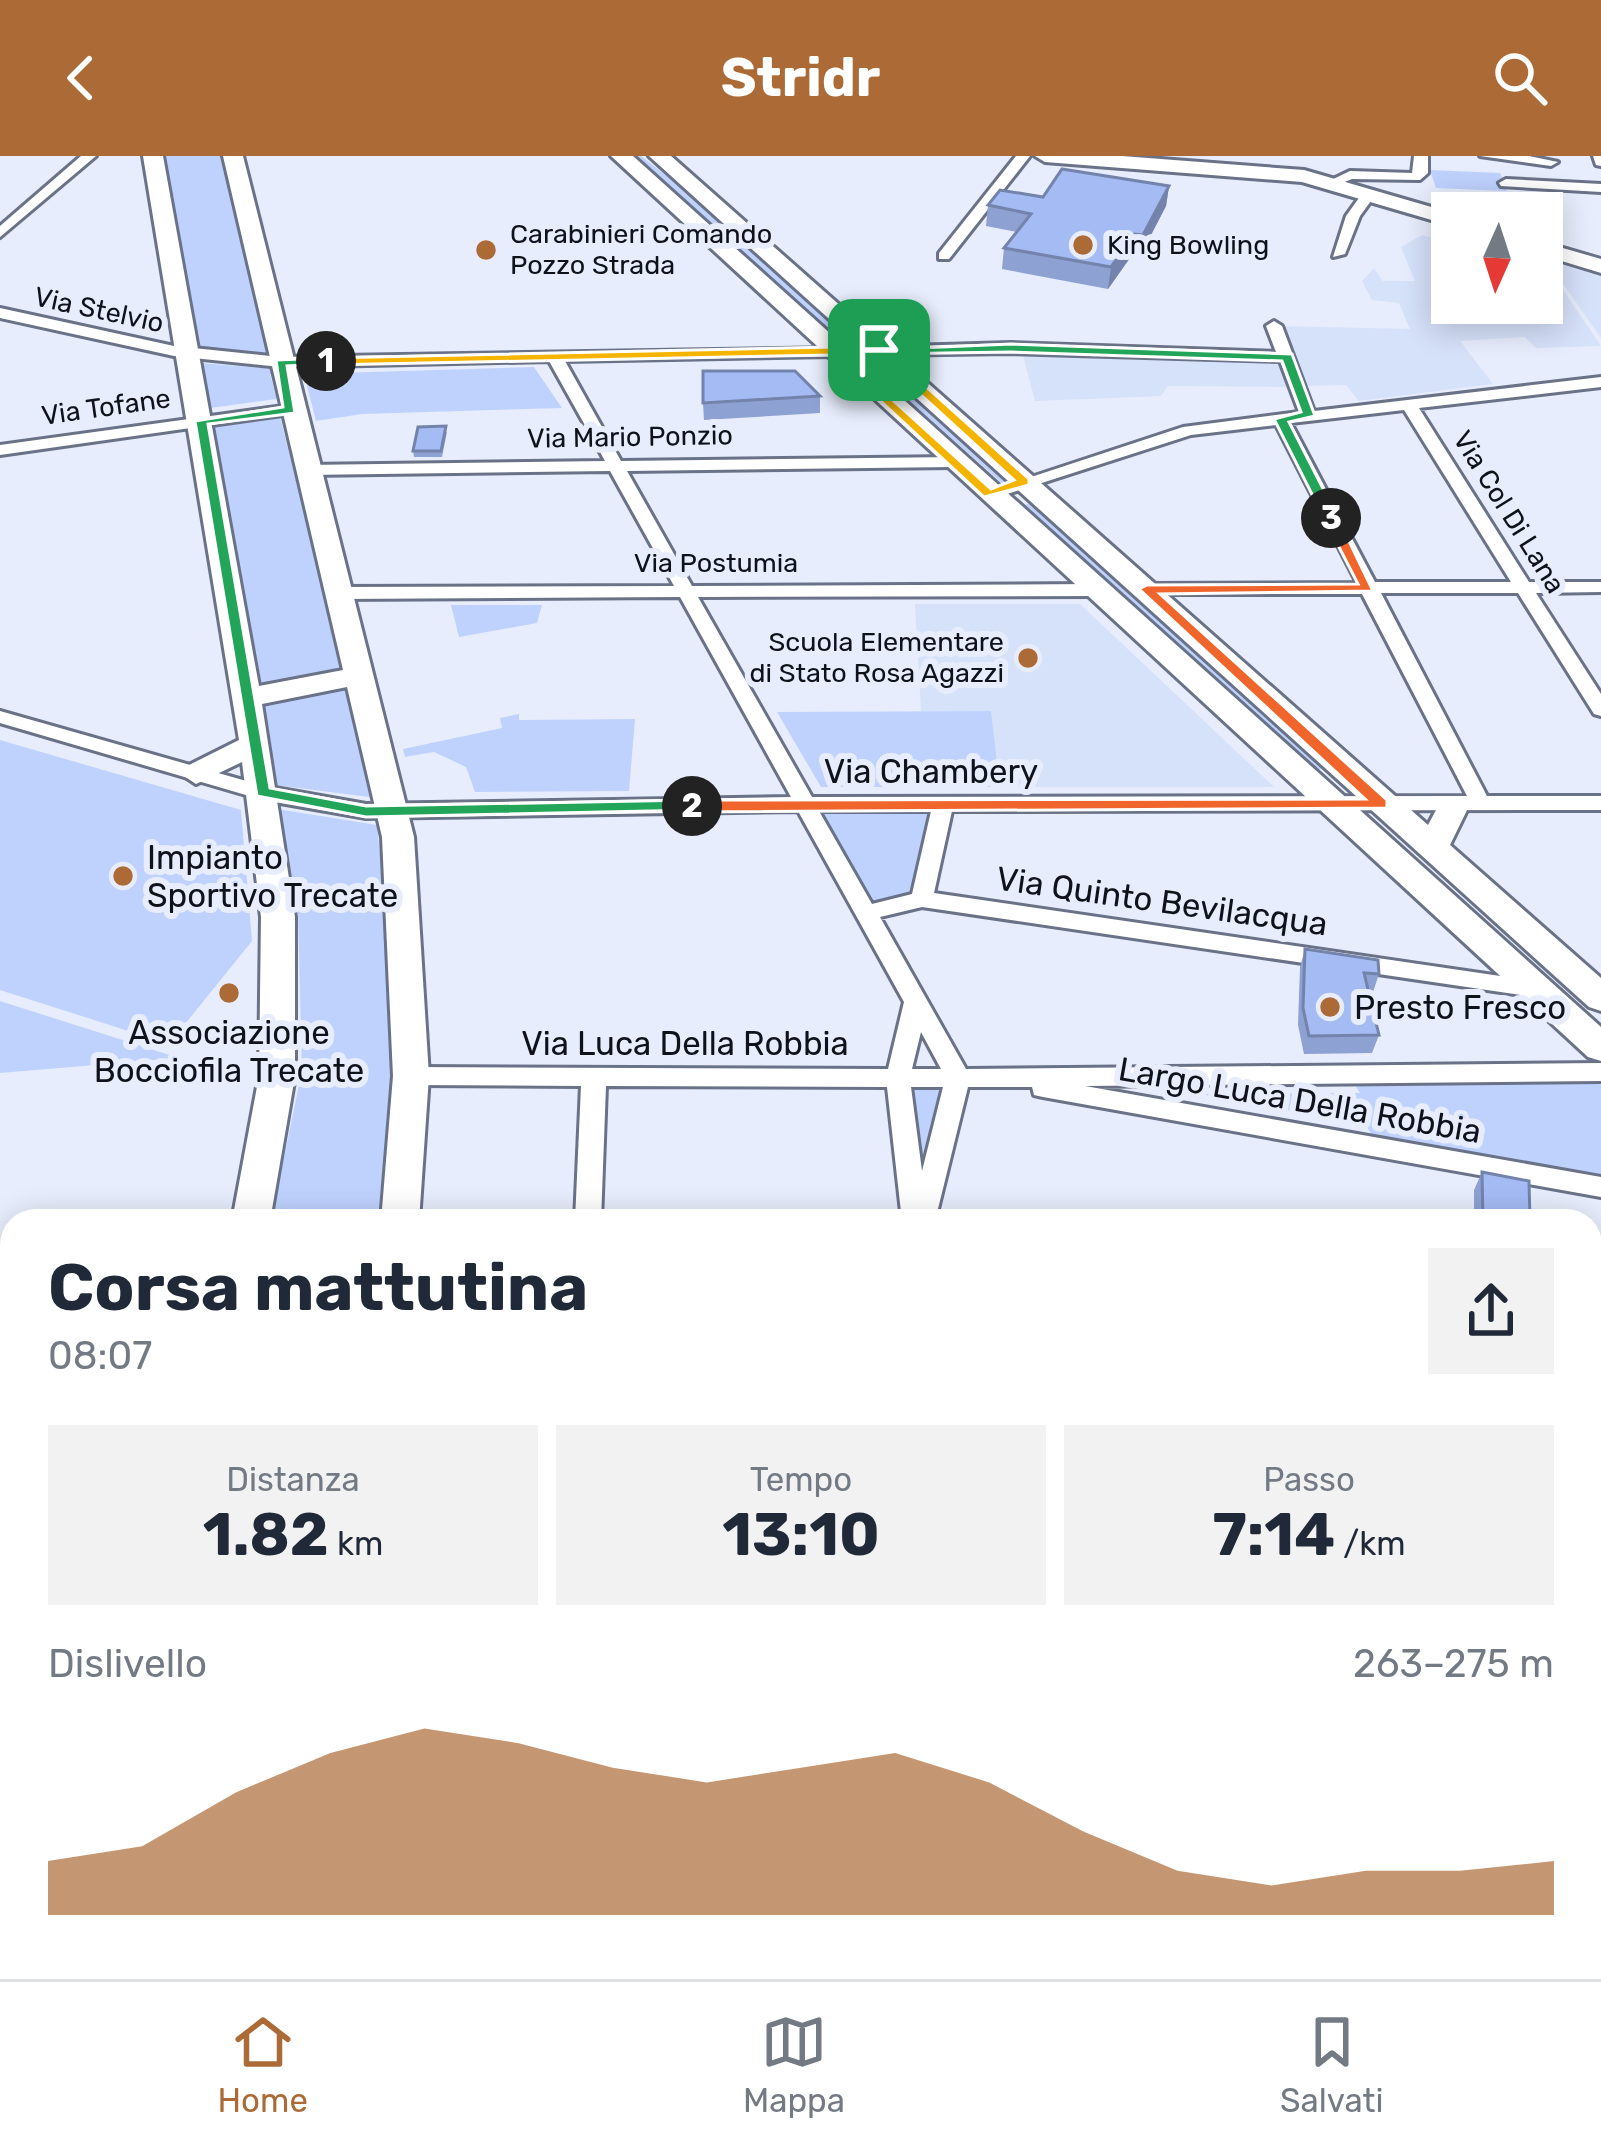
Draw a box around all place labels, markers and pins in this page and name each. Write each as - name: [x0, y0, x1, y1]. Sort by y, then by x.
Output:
- place label: Carabinieri Comando Pozzo Strada: [510, 218, 772, 281]
- place label: King Bowling: [1107, 229, 1269, 261]
- marker: King Bowling: [1070, 232, 1096, 258]
- marker: Carabinieri Comando Pozzo Strada: [473, 237, 499, 263]
- pin: [828, 299, 930, 401]
- pin: 1: [296, 331, 356, 391]
- pin: 3: [1301, 488, 1361, 548]
- place label: Scuola Elementare di Stato Rosa Agazzi: [749, 626, 1004, 689]
- marker: Scuola Elementare di Stato Rosa Agazzi: [1015, 645, 1041, 671]
- pin: 2: [662, 776, 722, 836]
- place label: Impianto Sportivo Trecate: [147, 838, 398, 915]
- marker: Impianto Sportivo Trecate: [110, 863, 136, 889]
- marker: Associazione Bocciofila Trecate: [216, 980, 242, 1006]
- place label: Presto Fresco: [1354, 988, 1566, 1027]
- marker: Presto Fresco: [1317, 994, 1343, 1020]
- place label: Associazione Bocciofila Trecate: [94, 1013, 364, 1090]

